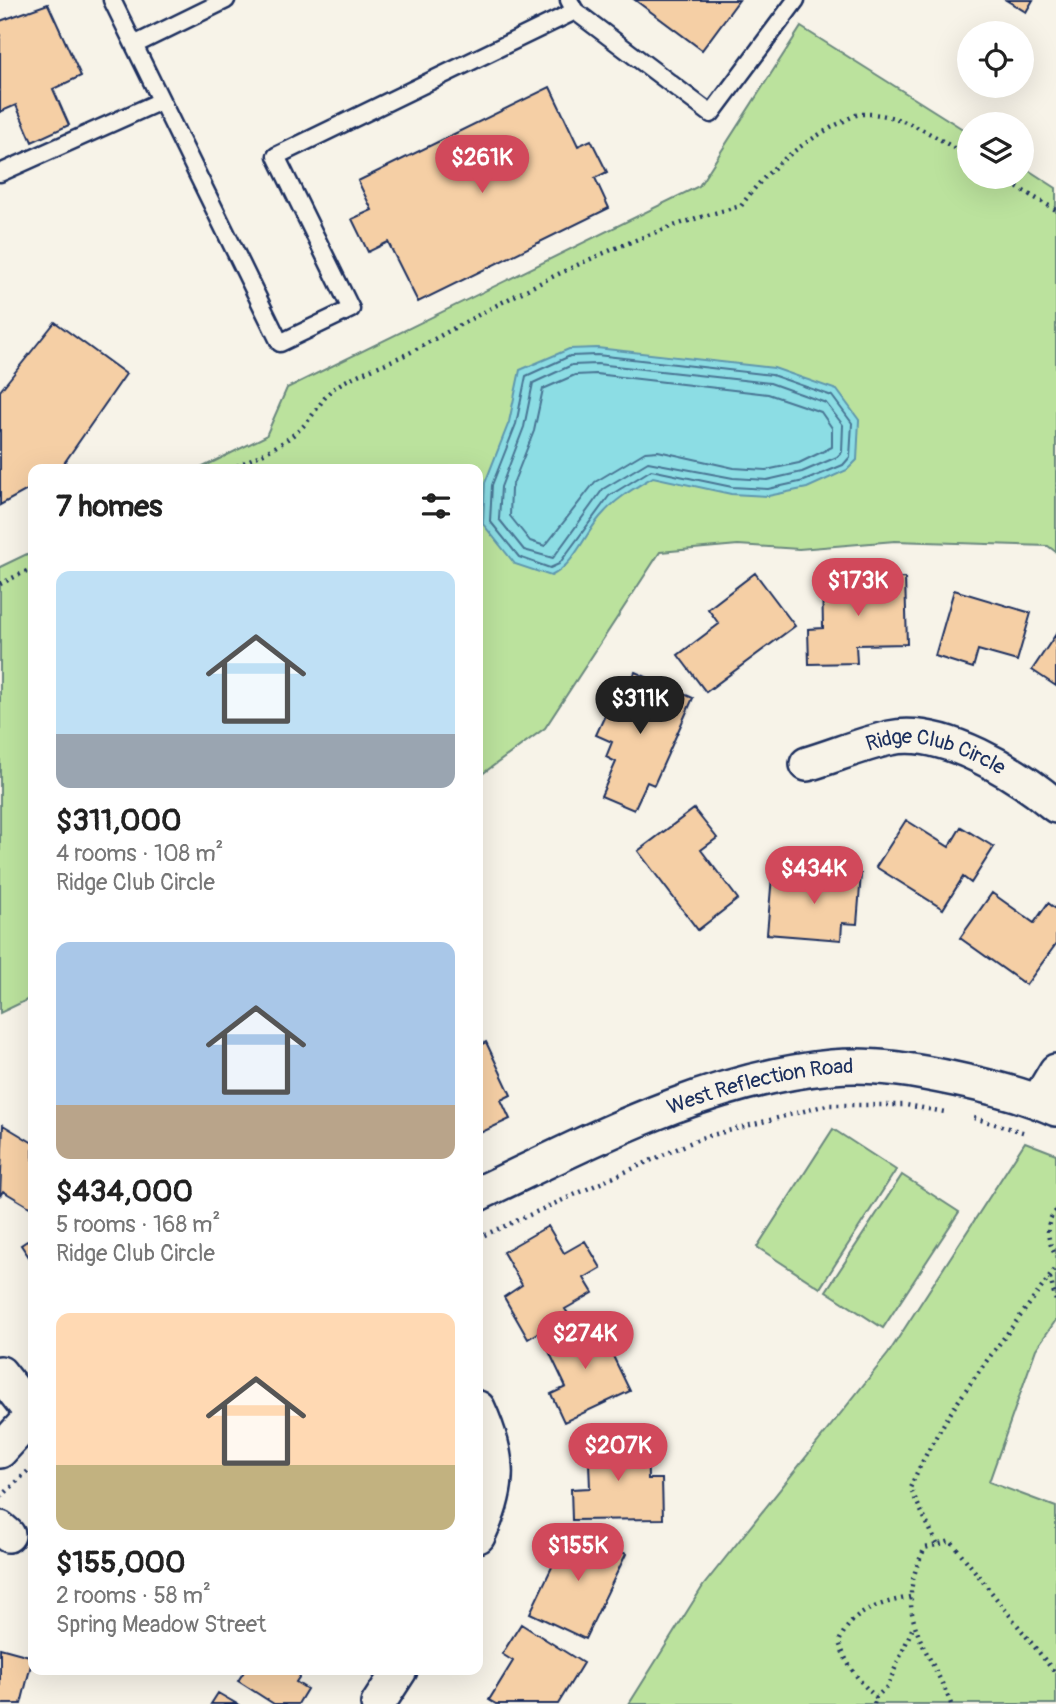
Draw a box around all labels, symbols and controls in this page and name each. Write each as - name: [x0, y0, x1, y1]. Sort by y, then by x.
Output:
- map controls: [957, 21, 1034, 189]
- button: locate: [957, 21, 1034, 98]
- button: layers: [957, 112, 1034, 189]
- pin: $261K: [433, 136, 531, 195]
- text: $261K: [451, 143, 513, 172]
- icon: filters: [417, 487, 455, 525]
- text: 7 homes: [56, 488, 163, 525]
- pin: $173K: [809, 558, 907, 618]
- text: $173K: [828, 566, 888, 595]
- icon: home: [193, 616, 319, 742]
- pin: $311K: [591, 676, 689, 736]
- text: $311K: [611, 684, 669, 713]
- street label: Ridge Club Circle: [862, 723, 1011, 781]
- text: $311,000: [56, 802, 182, 839]
- text: 4 rooms · 108 m²: [56, 839, 223, 868]
- pin: $434K: [765, 846, 863, 906]
- text: $434K: [781, 854, 847, 883]
- text: Ridge Club Circle: [56, 868, 215, 897]
- icon: home: [193, 987, 319, 1113]
- street label: West Reflection Road: [663, 1052, 854, 1121]
- text: $434,000: [56, 1173, 193, 1210]
- text: 5 rooms · 168 m²: [56, 1210, 220, 1239]
- text: Ridge Club Circle: [56, 1239, 215, 1268]
- pin: $274K: [536, 1312, 634, 1371]
- text: $274K: [553, 1319, 617, 1348]
- icon: home: [193, 1358, 319, 1484]
- pin: $207K: [569, 1424, 667, 1483]
- text: $207K: [584, 1431, 652, 1460]
- pin: $155K: [529, 1524, 627, 1583]
- text: $155K: [548, 1531, 608, 1560]
- text: $155,000: [56, 1544, 186, 1581]
- text: 2 rooms · 58 m²: [56, 1581, 211, 1610]
- text: Spring Meadow Street: [56, 1610, 266, 1639]

